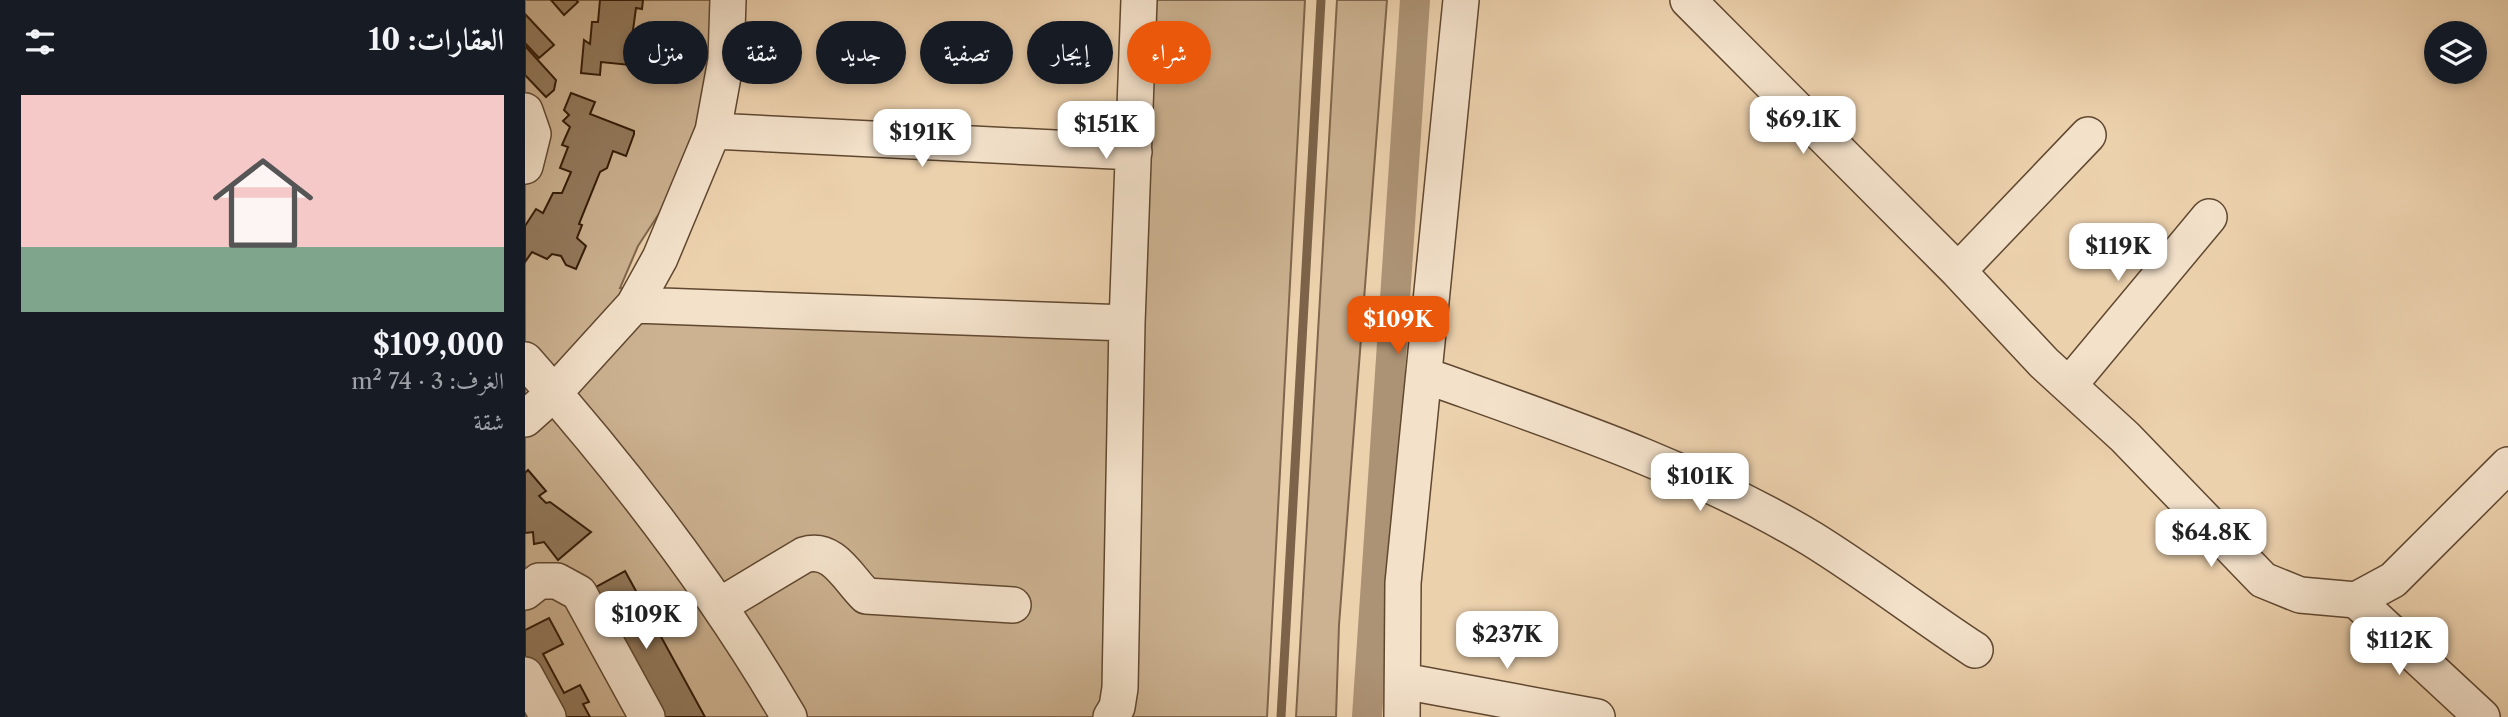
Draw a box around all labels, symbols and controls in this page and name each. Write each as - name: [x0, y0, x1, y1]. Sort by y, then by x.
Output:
- text: العقارات: 10: [368, 21, 504, 58]
- chip: منزل: [623, 21, 708, 84]
- chip: شقة: [722, 21, 802, 84]
- chip: جديد: [816, 21, 906, 84]
- chip: تصفية: [920, 21, 1013, 84]
- chip: إيجار: [1027, 21, 1113, 84]
- chip: شراء: [1127, 21, 1211, 84]
- map controls: [2424, 21, 2487, 84]
- button: layers: [2424, 21, 2487, 84]
- icon: filters: [21, 23, 59, 61]
- pin: $69.1K: [1746, 96, 1860, 156]
- pin: $151K: [1057, 102, 1155, 161]
- text: $69.1K: [1766, 105, 1840, 133]
- pin: $191K: [873, 110, 971, 169]
- text: $151K: [1074, 110, 1138, 138]
- text: $191K: [889, 118, 955, 146]
- icon: home: [200, 140, 326, 266]
- pin: $119K: [2069, 224, 2167, 283]
- text: $119K: [2085, 232, 2151, 260]
- pin: $109K: [1349, 296, 1447, 356]
- text: $109K: [1363, 305, 1433, 333]
- text: $109,000: [373, 326, 504, 363]
- text: الغرف: 3 · 74 m²: [351, 367, 504, 395]
- text: شقة: [474, 408, 504, 436]
- pin: $101K: [1651, 454, 1749, 513]
- text: $101K: [1667, 462, 1733, 490]
- pin: $64.8K: [2154, 510, 2268, 569]
- text: $64.8K: [2171, 518, 2251, 546]
- pin: $109K: [597, 592, 695, 651]
- text: $109K: [611, 600, 681, 628]
- pin: $237K: [1458, 612, 1556, 671]
- pin: $112K: [2350, 618, 2448, 677]
- text: $237K: [1472, 620, 1542, 648]
- text: $112K: [2366, 626, 2432, 654]

